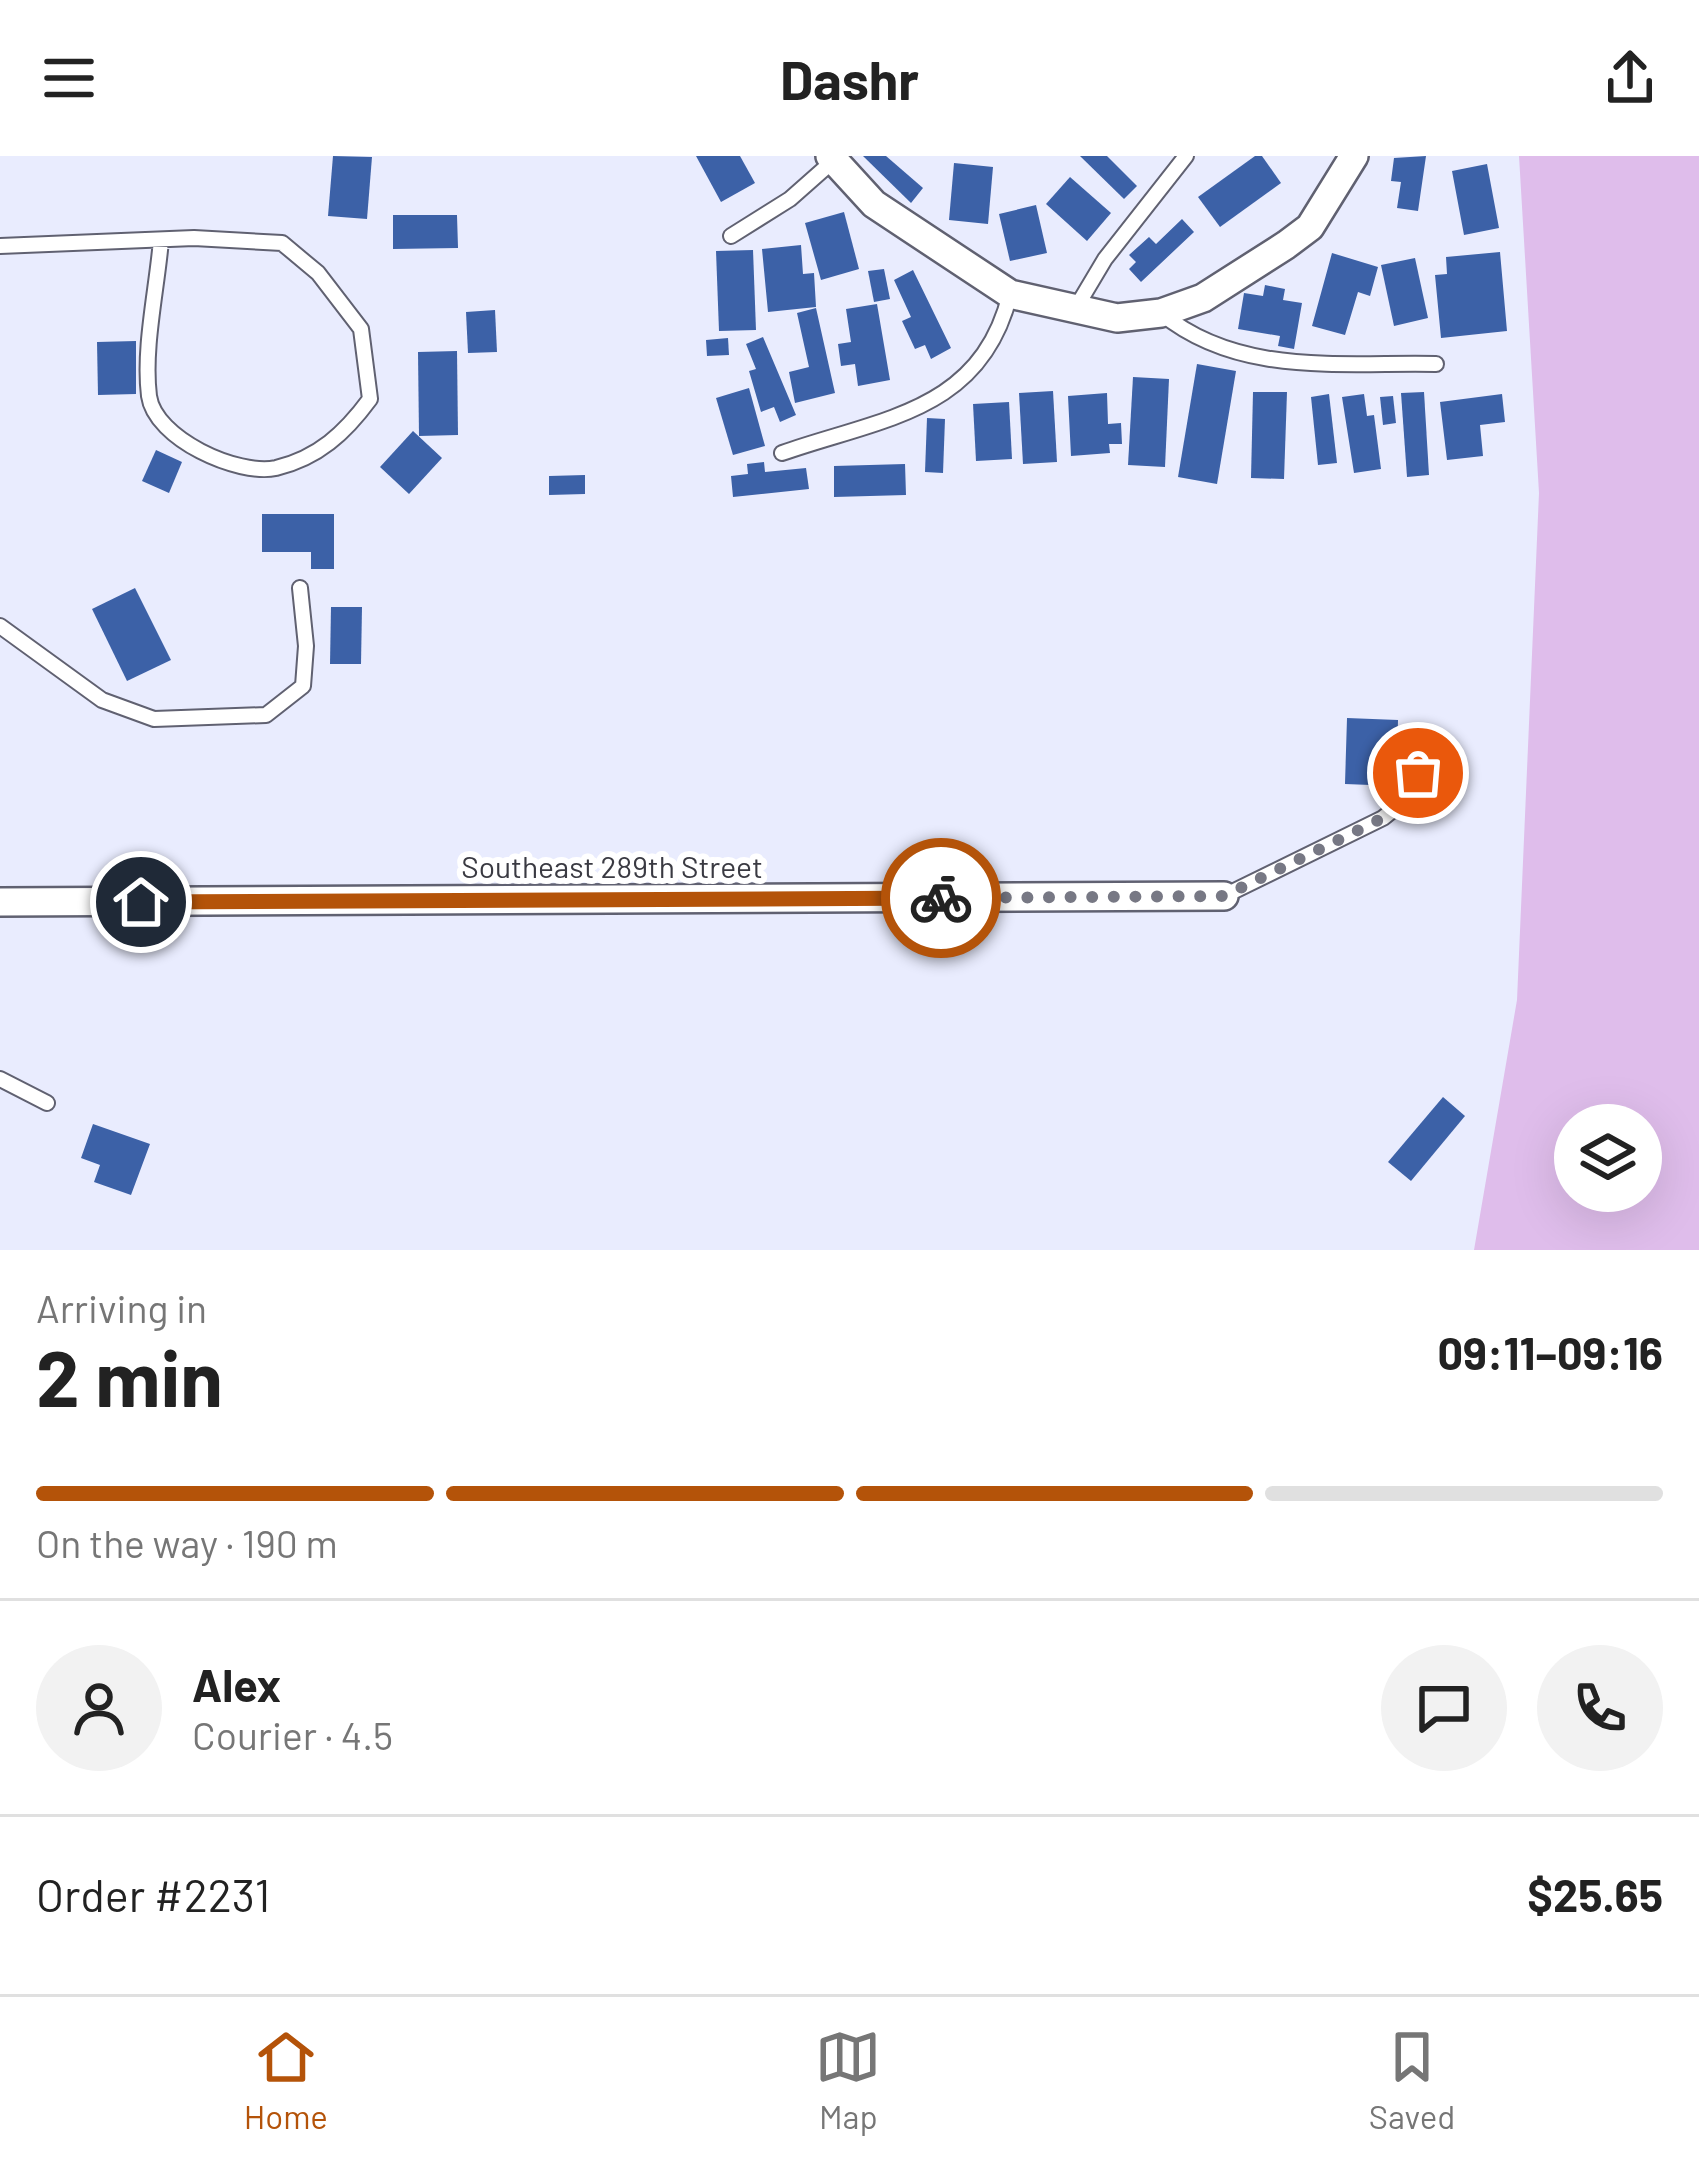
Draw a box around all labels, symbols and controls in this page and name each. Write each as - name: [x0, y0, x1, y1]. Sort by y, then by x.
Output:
- icon: menu: [36, 45, 102, 111]
- icon: share: [1597, 45, 1663, 111]
- text: Dashr: [780, 46, 919, 111]
- pin: [1367, 722, 1469, 824]
- icon: bag: [1385, 740, 1451, 806]
- courier: [881, 838, 1001, 958]
- street label: Southeast 289th Street: [461, 848, 763, 884]
- pin: [90, 851, 192, 953]
- icon: bike: [908, 865, 974, 931]
- icon: home: [108, 869, 174, 935]
- map controls: [1554, 1104, 1662, 1212]
- button: layers: [1554, 1104, 1662, 1212]
- text: Arriving in: [36, 1284, 207, 1331]
- text: 09:11–09:16: [1437, 1325, 1663, 1379]
- text: 2 min: [36, 1329, 223, 1423]
- text: On the way · 190 m: [36, 1519, 338, 1566]
- button: person: [36, 1645, 162, 1771]
- button: chat: [1381, 1645, 1507, 1771]
- button: phone: [1537, 1645, 1663, 1771]
- text: Alex: [192, 1657, 281, 1711]
- text: Courier · 4.5: [192, 1711, 393, 1758]
- text: Order #2231: [36, 1867, 270, 1921]
- text: $25.65: [1527, 1867, 1663, 1921]
- tab: Home: [244, 2024, 328, 2136]
- tab: Map: [815, 2024, 881, 2136]
- tab: Saved: [1369, 2024, 1455, 2136]

